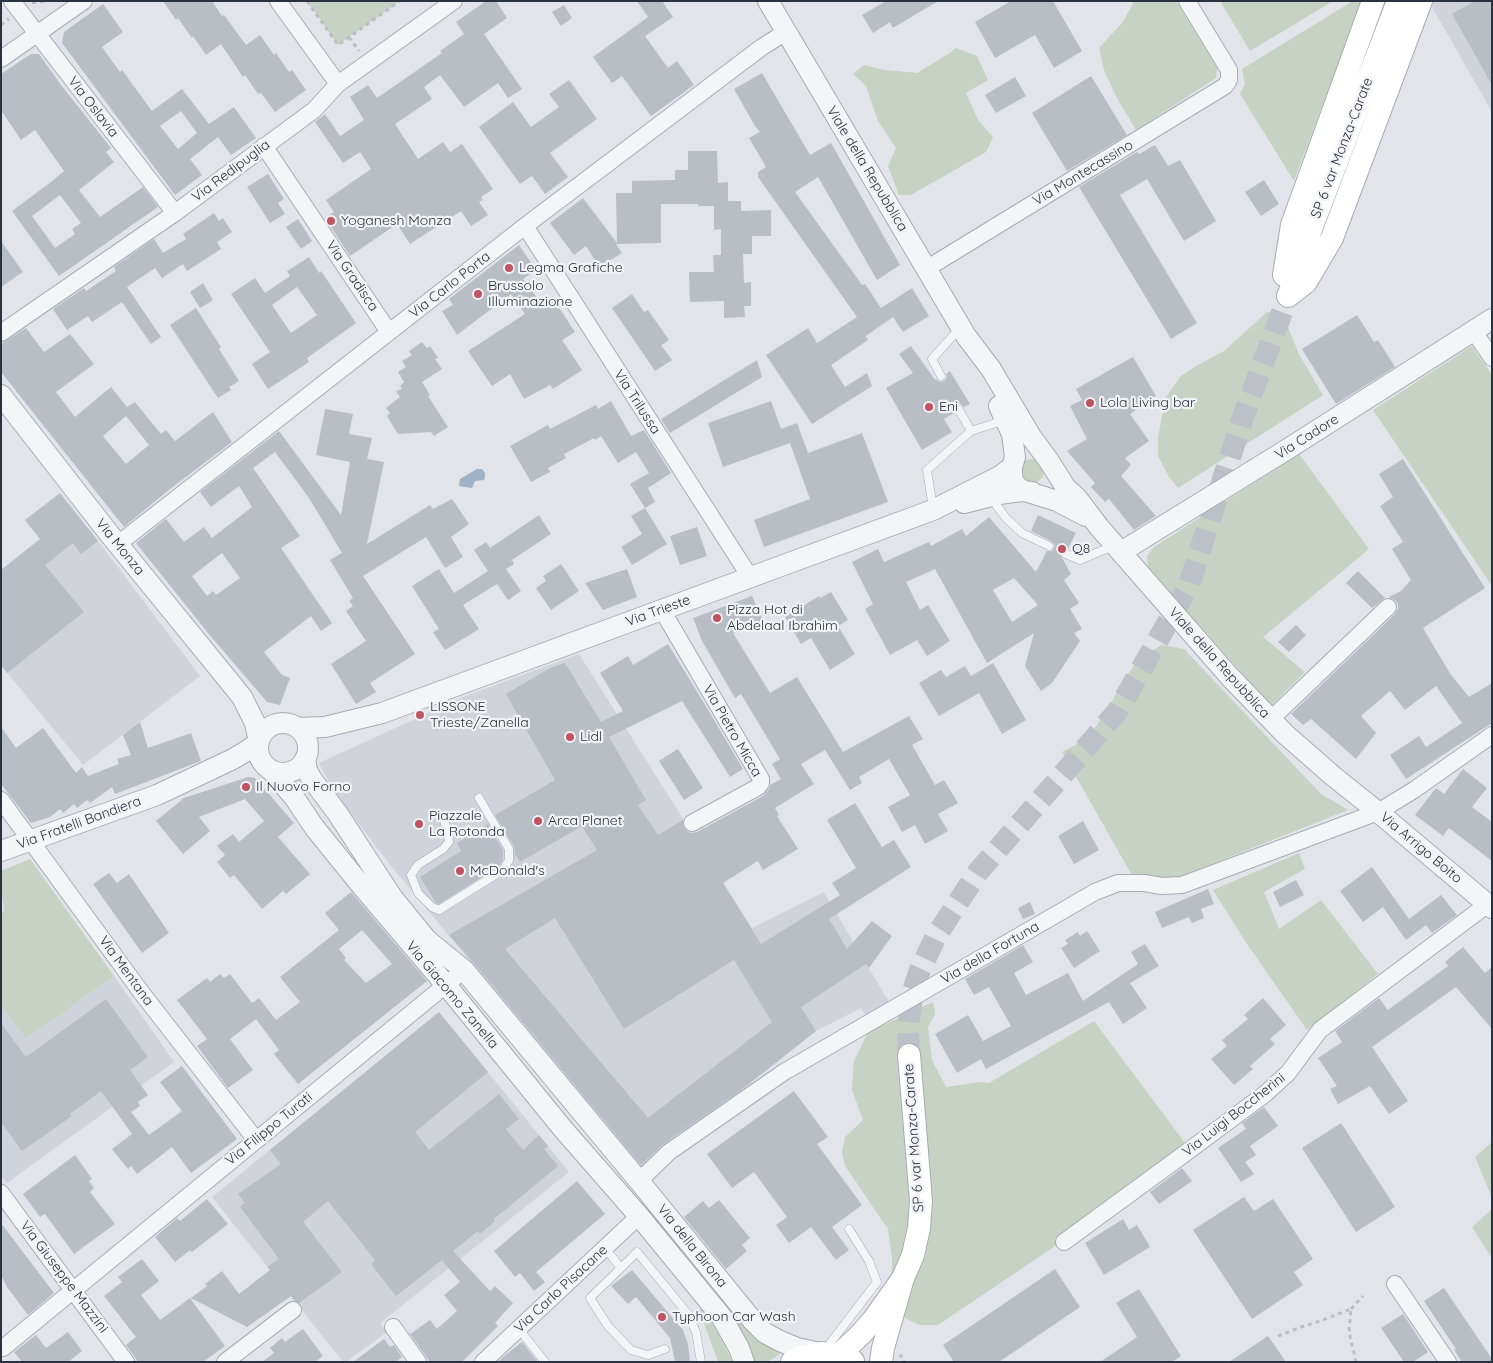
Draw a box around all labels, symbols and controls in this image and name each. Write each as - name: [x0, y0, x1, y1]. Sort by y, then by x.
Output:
- street label: Via Oslavia: [64, 73, 122, 141]
- street label: SP 6 var Monza-Carate: [1307, 75, 1377, 221]
- street label: Viale della Repubblica: [823, 103, 911, 235]
- street label: Via Redipuglia: [189, 136, 273, 206]
- street label: Via Montecassino: [1030, 137, 1136, 209]
- place label: Yoganesh Monza: [341, 213, 452, 229]
- marker: Yoganesh Monza: [325, 215, 337, 227]
- street label: Via Gradisca: [322, 237, 382, 315]
- street label: Via Carlo Porta: [406, 248, 494, 322]
- place label: Legma Grafiche: [519, 260, 623, 276]
- marker: Legma Grafiche: [503, 262, 515, 274]
- place label: Brussolo Illuminazione: [488, 278, 572, 310]
- marker: Brussolo Illuminazione: [472, 288, 484, 300]
- street label: Via Trilussa: [610, 367, 664, 437]
- place label: Lola Living bar: [1100, 395, 1195, 411]
- marker: Lola Living bar: [1084, 397, 1096, 409]
- place label: Eni: [939, 399, 958, 415]
- marker: Eni: [923, 401, 935, 413]
- street label: Via Cadore: [1272, 411, 1342, 463]
- street label: Via Monza: [92, 515, 148, 579]
- place label: Q8: [1072, 541, 1090, 557]
- marker: Q8: [1056, 543, 1068, 555]
- street label: Via Trieste: [623, 592, 693, 630]
- place label: Pizza Hot di Abdelaal Ibrahim: [727, 602, 838, 634]
- street label: Viale della Repubblica: [1165, 604, 1273, 722]
- marker: Pizza Hot di Abdelaal Ibrahim: [711, 612, 723, 624]
- street label: Via Pietro Micca: [699, 682, 765, 780]
- place label: LISSONE Trieste/Zanella: [430, 699, 529, 732]
- marker: LISSONE Trieste/Zanella: [414, 709, 426, 721]
- place label: Lidl: [580, 729, 602, 745]
- marker: Lidl: [564, 731, 576, 743]
- place label: Il Nuovo Forno: [256, 779, 351, 795]
- marker: Il Nuovo Forno: [240, 781, 252, 793]
- street label: Via Fratelli Bandiera: [15, 793, 143, 853]
- place label: Piazzale La Rotonda: [429, 808, 505, 840]
- street label: Via Arrigo Boito: [1377, 809, 1465, 887]
- place label: Arca Planet: [548, 813, 622, 829]
- marker: Arca Planet: [532, 815, 544, 827]
- marker: Piazzale La Rotonda: [413, 818, 425, 830]
- place label: McDonald's: [470, 863, 545, 879]
- marker: McDonald's: [454, 865, 466, 877]
- street label: Via della Fortuna: [938, 918, 1042, 988]
- street label: Via Mentana: [95, 933, 157, 1009]
- street label: Via Giacomo Zanella: [402, 938, 502, 1052]
- street label: SP 6 var Monza-Carate: [900, 1063, 928, 1213]
- street label: Via Luigi Boccherini: [1179, 1070, 1289, 1160]
- street label: Via Filippo Turati: [222, 1089, 316, 1169]
- street label: Via della Birona: [653, 1201, 731, 1291]
- street label: Via Giuseppe Mazzini: [16, 1218, 112, 1336]
- street label: Via Carlo Pisacane: [511, 1242, 611, 1336]
- place label: Typhoon Car Wash: [672, 1309, 796, 1325]
- marker: Typhoon Car Wash: [656, 1311, 668, 1323]

